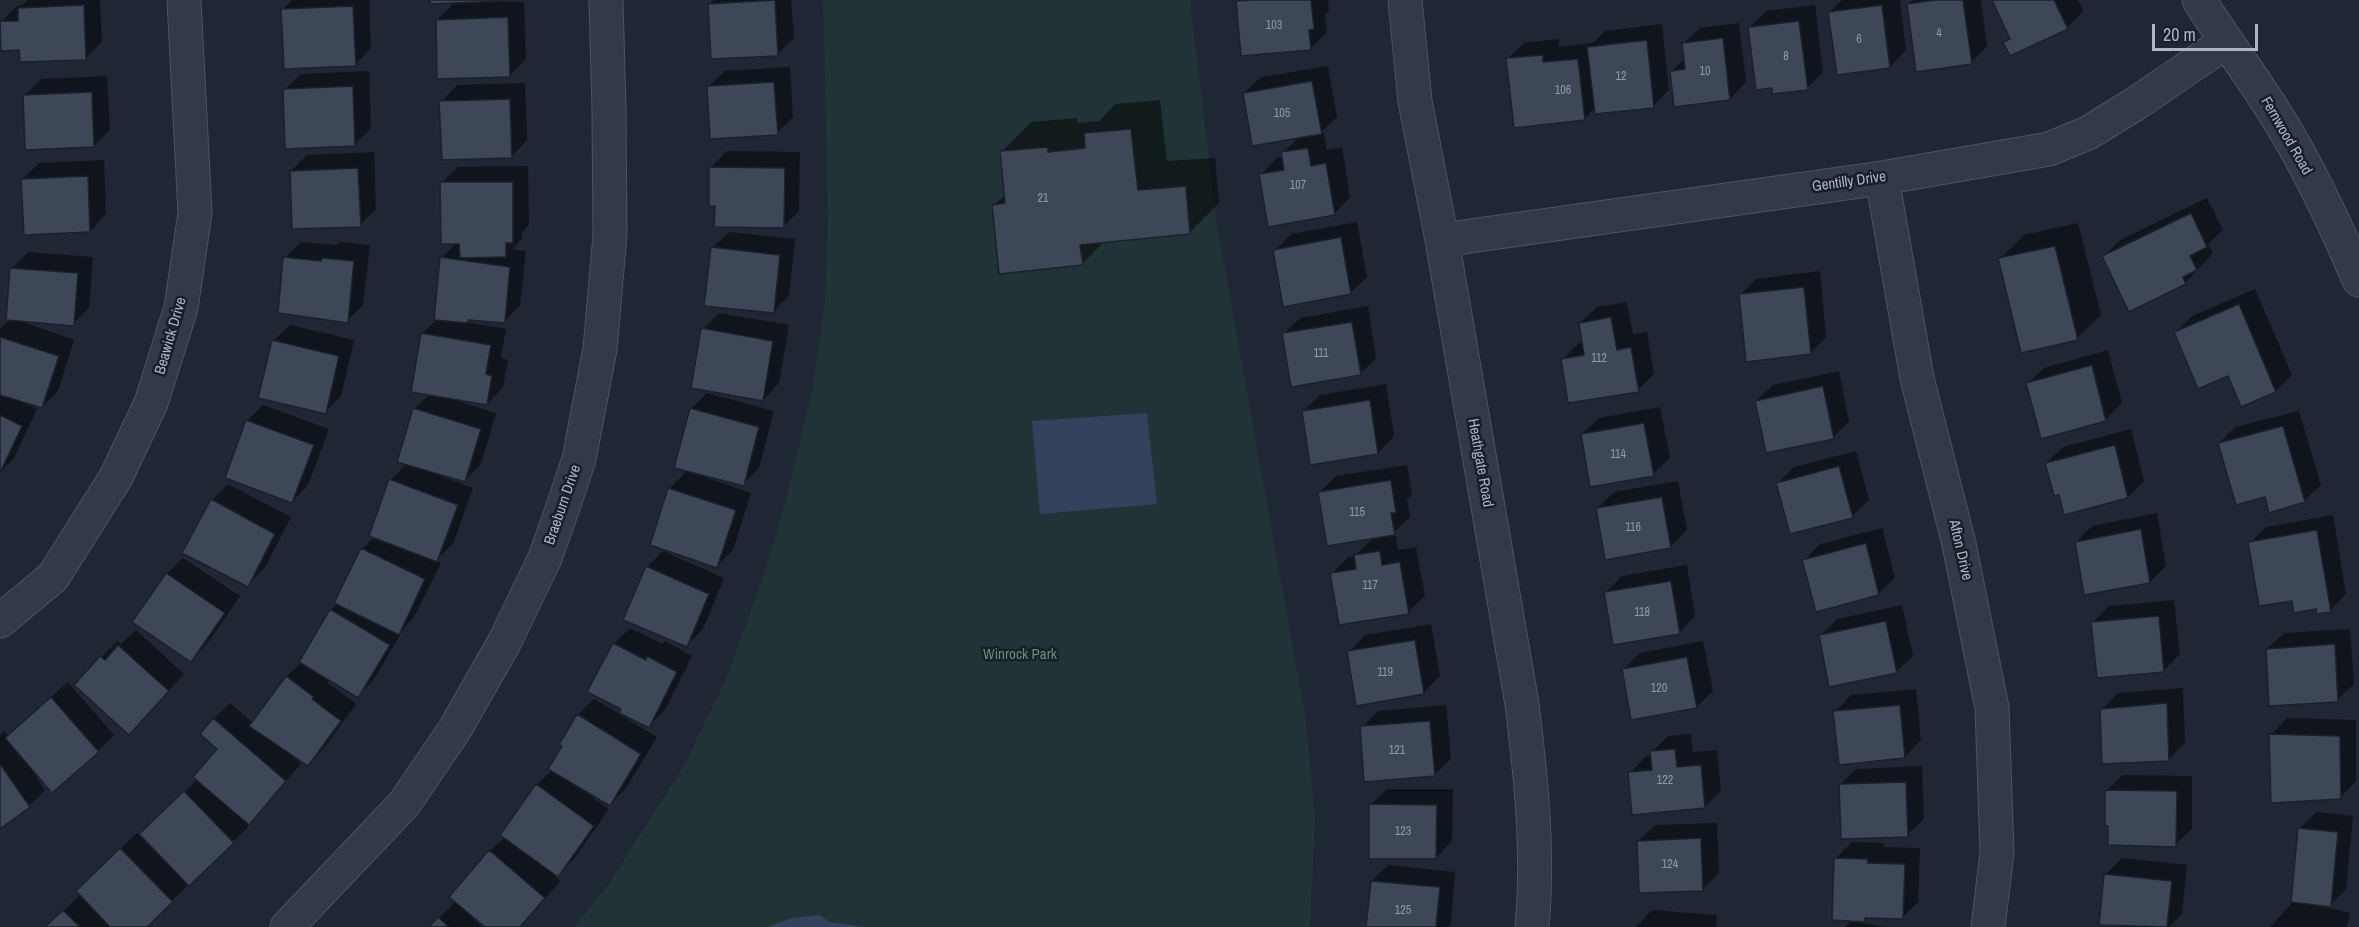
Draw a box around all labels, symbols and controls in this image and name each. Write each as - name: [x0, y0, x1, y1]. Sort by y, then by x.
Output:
- scale bar: [2155, 12, 2262, 50]
- house number: 103: [1266, 19, 1282, 33]
- text: 20 m: [2163, 22, 2196, 47]
- house number: 4: [1936, 27, 1942, 41]
- house number: 6: [1856, 33, 1862, 47]
- house number: 8: [1783, 50, 1789, 64]
- house number: 10: [1700, 65, 1710, 79]
- house number: 12: [1616, 70, 1626, 84]
- house number: 106: [1555, 84, 1571, 98]
- street label: Fernwood Road: [2256, 94, 2316, 178]
- house number: 105: [1274, 107, 1290, 121]
- street label: Gentilly Drive: [1811, 168, 1887, 196]
- house number: 107: [1290, 179, 1306, 193]
- house number: 21: [1038, 192, 1048, 206]
- street label: Beawick Drive: [151, 295, 191, 377]
- house number: 111: [1314, 347, 1328, 361]
- house number: 112: [1591, 352, 1607, 366]
- street label: Heathgate Road: [1463, 417, 1497, 509]
- house number: 114: [1610, 448, 1626, 462]
- street label: Braeburn Drive: [541, 463, 585, 547]
- house number: 115: [1349, 506, 1365, 520]
- street label: Afton Drive: [1944, 518, 1976, 582]
- house number: 116: [1625, 521, 1641, 535]
- house number: 117: [1362, 579, 1378, 593]
- house number: 118: [1634, 606, 1650, 620]
- park label: Winrock Park: [983, 646, 1057, 664]
- house number: 119: [1377, 666, 1393, 680]
- house number: 120: [1651, 682, 1667, 696]
- house number: 121: [1389, 744, 1405, 758]
- house number: 122: [1657, 774, 1673, 788]
- house number: 123: [1395, 825, 1411, 839]
- house number: 124: [1662, 858, 1678, 872]
- house number: 125: [1395, 904, 1411, 918]

